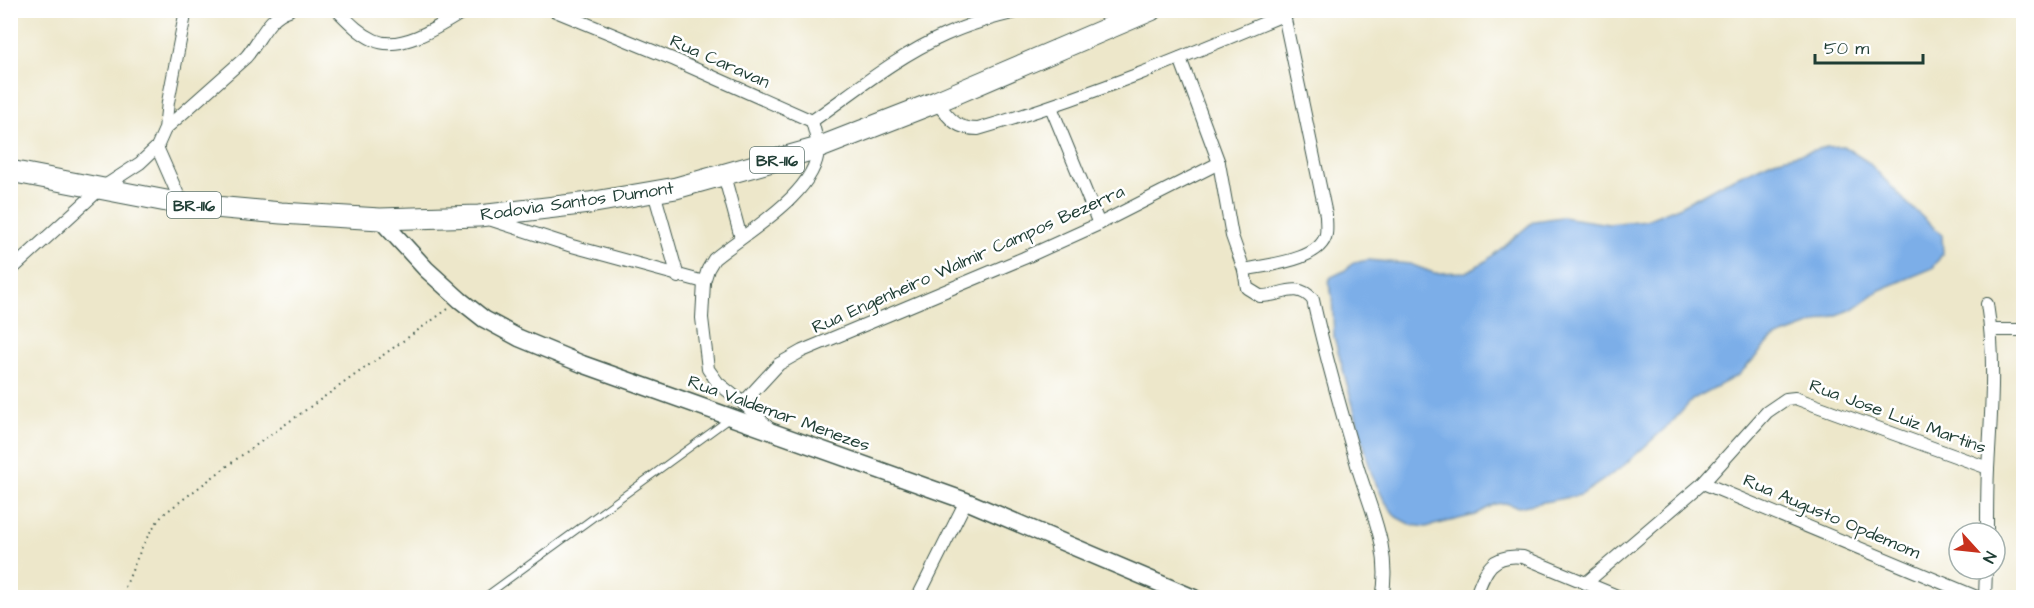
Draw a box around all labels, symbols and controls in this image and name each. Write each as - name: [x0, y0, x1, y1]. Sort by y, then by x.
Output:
- scale bar: [1815, 27, 1923, 65]
- street label: Rua Caravan: [666, 28, 774, 95]
- text: 50 m: [1824, 36, 1869, 61]
- road number: BR-116: [750, 147, 804, 173]
- street label: Rodovia Santos Dumont: [479, 175, 676, 227]
- street label: Rua Engenheiro Walmir Campos Bezerra: [808, 179, 1129, 341]
- road number: BR-116: [167, 192, 221, 218]
- street label: Rua Valdemar Menezes: [684, 369, 873, 458]
- street label: Rua Jose Luiz Martins: [1806, 373, 1990, 460]
- street label: Rua Augusto Opdemom: [1739, 468, 1924, 566]
- north arrow: [1947, 521, 2007, 581]
- text: N: [1977, 548, 2002, 567]

